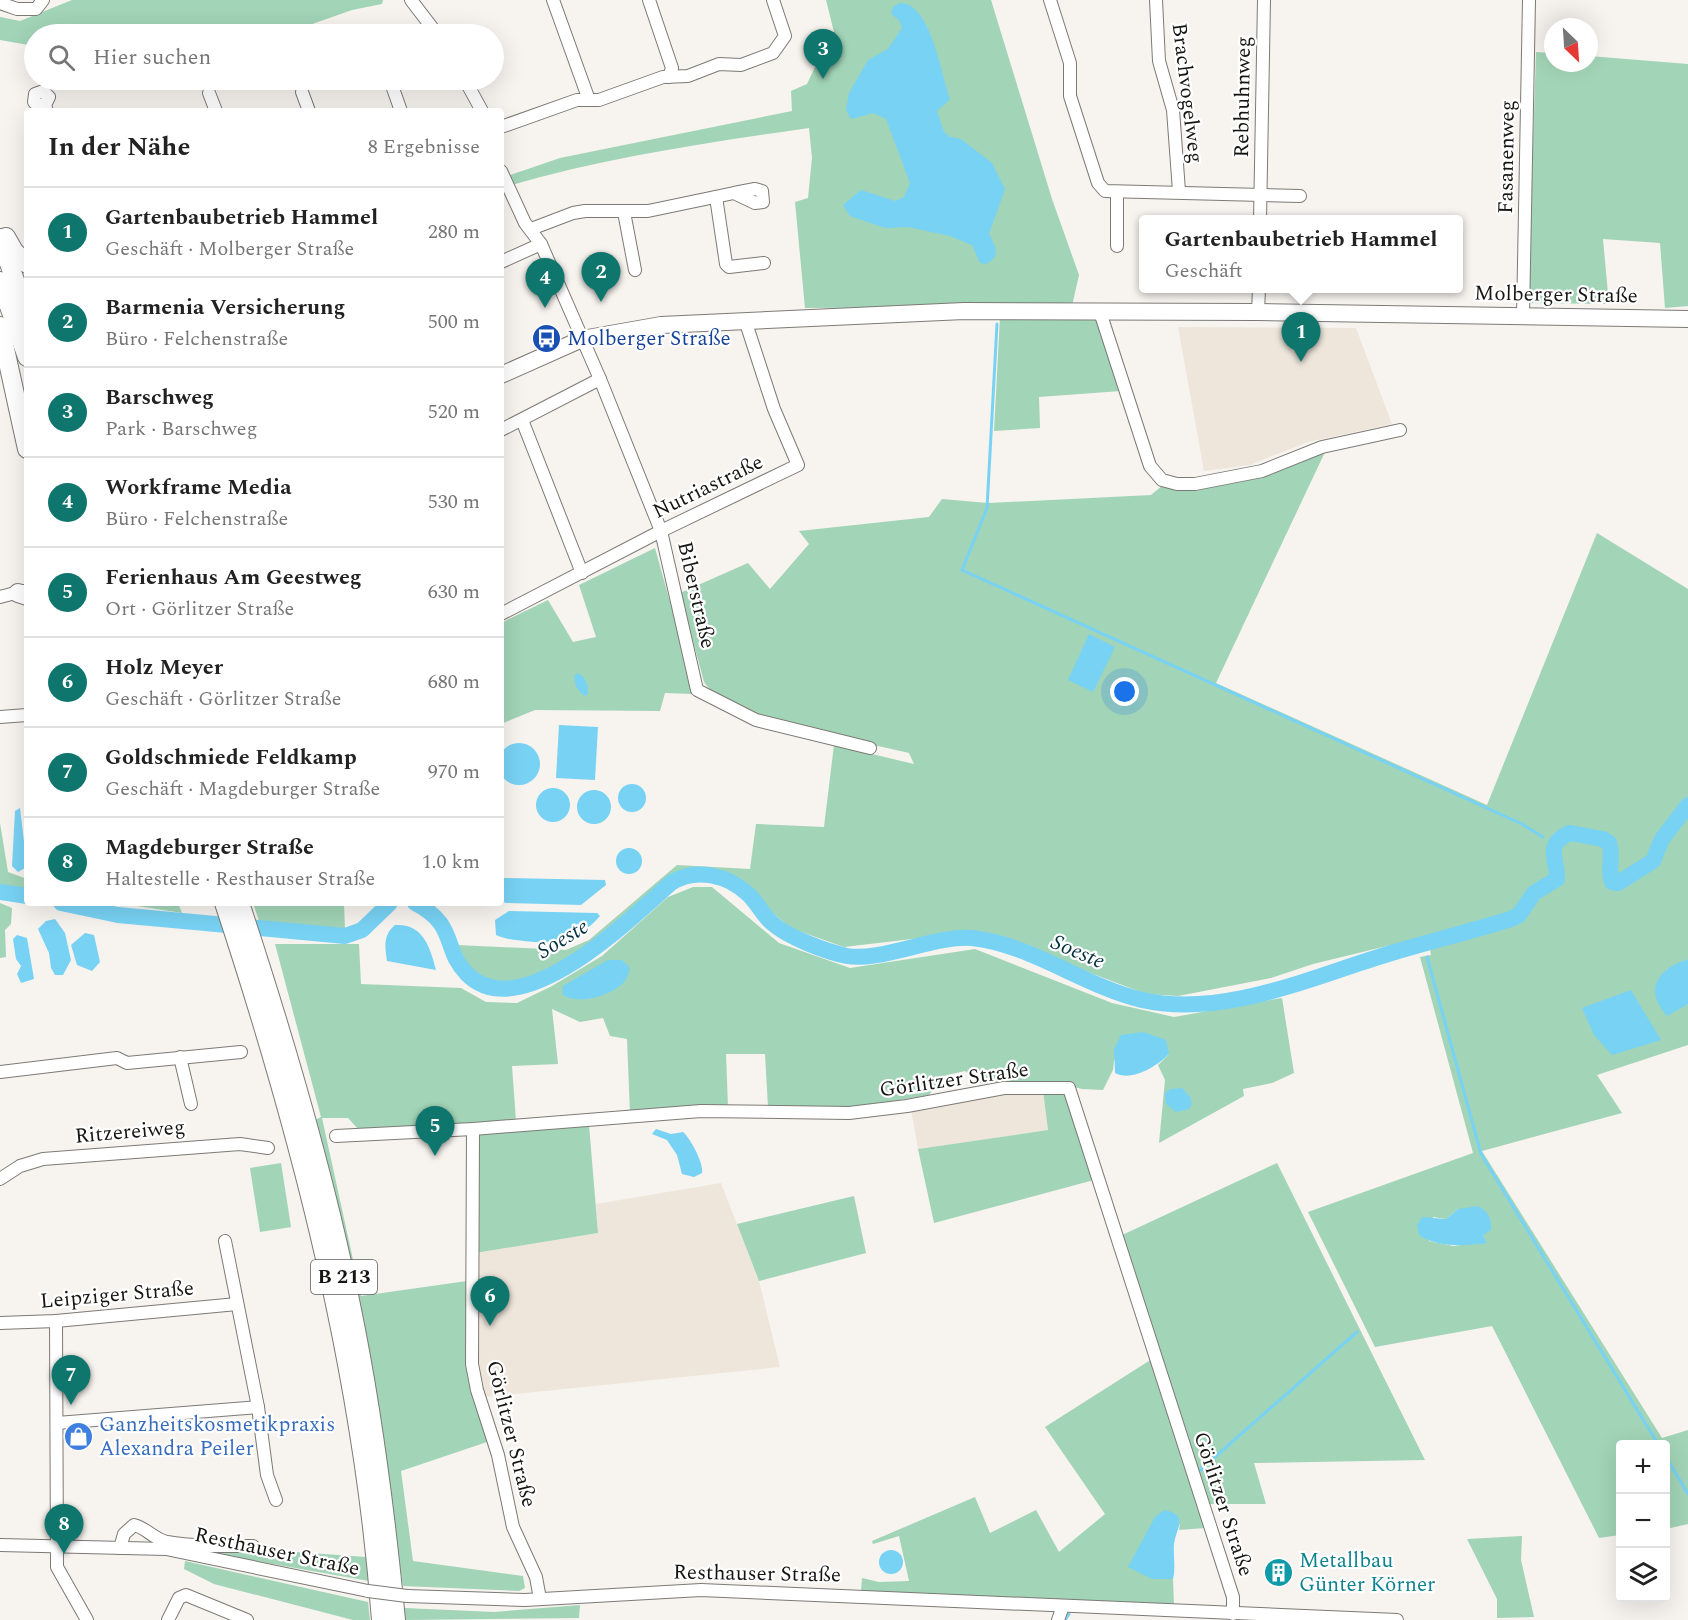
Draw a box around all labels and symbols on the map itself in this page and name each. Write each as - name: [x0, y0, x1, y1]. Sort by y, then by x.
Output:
- north arrow: [1544, 18, 1598, 72]
- street label: Brachvogelweg: [1163, 21, 1211, 165]
- pin: 3: [804, 29, 842, 79]
- street label: Rebhuhnweg: [1226, 36, 1260, 158]
- street label: Fasanenweg: [1490, 100, 1524, 214]
- pin: 2: [582, 252, 620, 302]
- pin: 4: [526, 258, 564, 308]
- street label: Molberger Straße: [1474, 278, 1638, 312]
- pin: 1: [1282, 312, 1320, 362]
- bus stop icon: Molberger Straße: [530, 323, 562, 355]
- place label: Molberger Straße: [567, 323, 731, 355]
- street label: Nutriastraße: [647, 446, 769, 528]
- street label: Biberstraße: [668, 538, 724, 652]
- your location: [1110, 677, 1139, 706]
- water label: Soeste: [531, 911, 595, 967]
- water label: Soeste: [1046, 926, 1110, 978]
- street label: Görlitzer Straße: [877, 1054, 1031, 1106]
- pin: 5: [416, 1106, 454, 1156]
- street label: Ritzereiweg: [74, 1111, 186, 1153]
- road number: B 213: [311, 1260, 377, 1294]
- street label: Leipziger Straße: [39, 1272, 195, 1318]
- pin: 6: [470, 1276, 510, 1326]
- pin: 7: [52, 1356, 90, 1405]
- street label: Görlitzer Straße: [477, 1357, 545, 1511]
- place label: Ganzheitskosmetikpraxis Alexandra Peiler: [99, 1409, 335, 1465]
- shop icon: Ganzheitskosmetikpraxis Alexandra Peiler: [62, 1421, 94, 1453]
- street label: Görlitzer Straße: [1185, 1428, 1261, 1580]
- pin: 8: [44, 1504, 84, 1554]
- street label: Resthauser Straße: [192, 1519, 362, 1585]
- place label: Metallbau Günter Körner: [1299, 1545, 1435, 1601]
- street label: Resthauser Straße: [673, 1557, 841, 1591]
- building icon: Metallbau Günter Körner: [1262, 1557, 1294, 1589]

